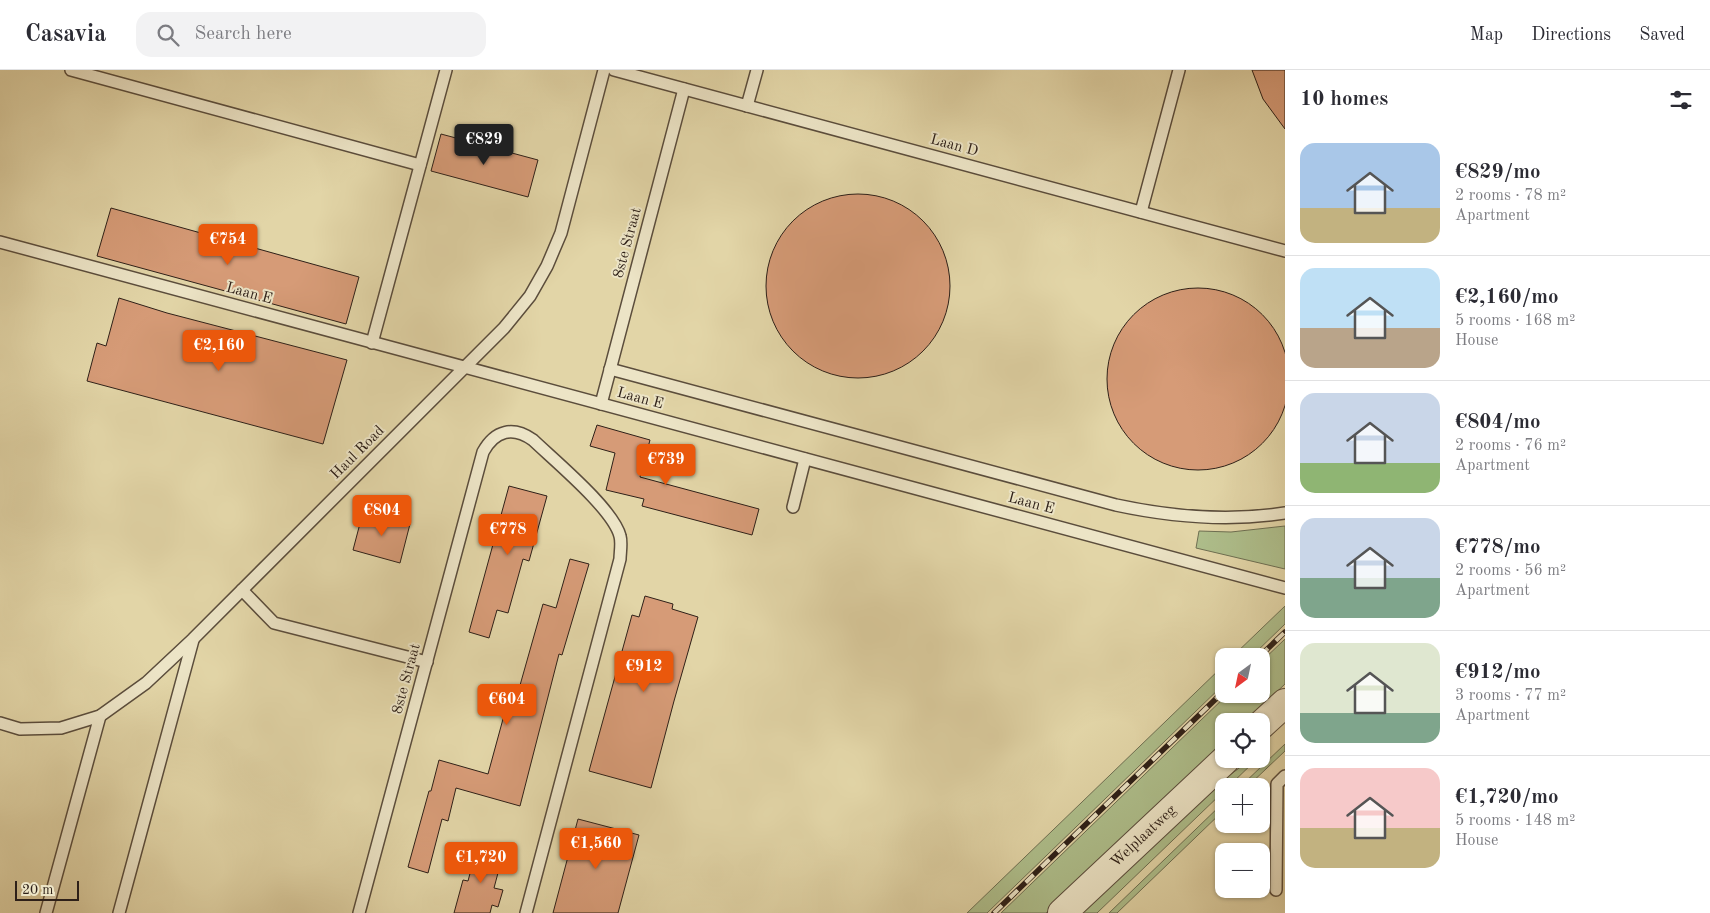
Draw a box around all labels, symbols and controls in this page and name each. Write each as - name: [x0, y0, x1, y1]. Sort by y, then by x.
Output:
- search box: [136, 12, 486, 57]
- icon: search: [154, 21, 182, 49]
- text: Casavia: [25, 23, 106, 47]
- text: Search here: [194, 25, 292, 44]
- text: Map: [1470, 26, 1503, 44]
- text: Directions: [1531, 26, 1611, 44]
- text: Saved: [1639, 26, 1685, 44]
- icon: filters: [1667, 86, 1695, 114]
- text: 10 homes: [1300, 89, 1388, 110]
- pin: €829: [454, 124, 514, 166]
- text: €829: [465, 132, 503, 148]
- street label: Laan D: [928, 132, 980, 160]
- text: €829/mo: [1455, 162, 1541, 183]
- icon: home: [1340, 163, 1400, 223]
- text: 2 rooms · 78 m²: [1455, 188, 1566, 204]
- street label: 8ste Straat: [611, 206, 645, 280]
- text: Apartment: [1455, 208, 1530, 224]
- pin: €754: [198, 224, 258, 266]
- text: €754: [209, 232, 247, 248]
- street label: Laan E: [224, 281, 274, 307]
- text: €2,160/mo: [1455, 287, 1559, 308]
- icon: home: [1340, 288, 1400, 348]
- text: 5 rooms · 168 m²: [1455, 313, 1575, 329]
- pin: €2,160: [178, 330, 260, 372]
- text: House: [1455, 333, 1498, 349]
- text: €2,160: [194, 338, 244, 354]
- street label: Laan E: [615, 386, 665, 412]
- text: €804/mo: [1455, 412, 1541, 433]
- icon: home: [1340, 413, 1400, 473]
- street label: Haul Road: [328, 423, 388, 483]
- text: 2 rooms · 76 m²: [1455, 438, 1566, 454]
- pin: €739: [636, 444, 696, 486]
- text: €739: [647, 452, 685, 468]
- text: Apartment: [1455, 458, 1530, 474]
- street label: Laan E: [1006, 491, 1056, 517]
- pin: €804: [352, 494, 412, 537]
- text: €804: [363, 503, 401, 519]
- pin: €778: [478, 514, 538, 556]
- text: €778: [489, 522, 527, 538]
- text: €778/mo: [1455, 537, 1541, 558]
- icon: home: [1340, 538, 1400, 598]
- text: 2 rooms · 56 m²: [1455, 563, 1566, 579]
- text: Apartment: [1455, 583, 1530, 599]
- street label: 8ste Straat: [390, 642, 424, 716]
- north arrow: [1215, 648, 1270, 702]
- map controls: [1215, 648, 1270, 898]
- pin: €912: [614, 650, 674, 693]
- text: €912: [625, 659, 663, 675]
- text: €912/mo: [1455, 662, 1541, 683]
- icon: home: [1340, 663, 1400, 723]
- pin: €604: [477, 684, 537, 726]
- text: 3 rooms · 77 m²: [1455, 688, 1566, 704]
- text: €604: [488, 692, 526, 708]
- text: Apartment: [1455, 708, 1530, 724]
- button: locate: [1215, 713, 1270, 768]
- button: +: [1215, 778, 1270, 833]
- text: €1,720/mo: [1455, 787, 1559, 808]
- icon: home: [1340, 788, 1400, 848]
- street label: Welplaatweg: [1108, 802, 1179, 870]
- text: 5 rooms · 148 m²: [1455, 813, 1575, 829]
- pin: €1,560: [555, 828, 637, 870]
- text: House: [1455, 833, 1498, 849]
- text: €1,560: [571, 836, 621, 852]
- pin: €1,720: [440, 842, 522, 884]
- button: −: [1215, 843, 1270, 898]
- text: €1,720: [456, 850, 506, 866]
- scale bar: [15, 878, 79, 901]
- text: 20 m: [22, 883, 53, 897]

